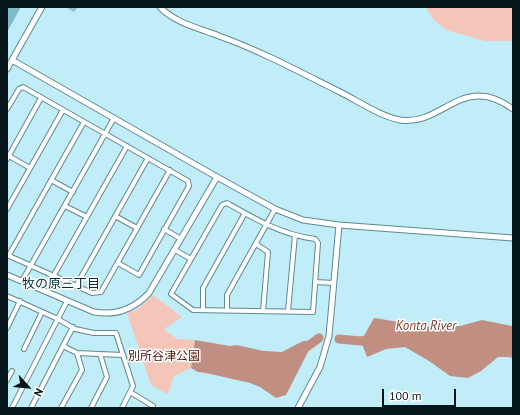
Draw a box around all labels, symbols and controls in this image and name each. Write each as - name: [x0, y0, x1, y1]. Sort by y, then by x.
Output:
- district label: 牧の原三丁目: [22, 276, 100, 292]
- water label: Konta River: [396, 318, 456, 334]
- park label: 別所谷津公園: [128, 350, 200, 364]
- north arrow: [8, 367, 48, 407]
- scale bar: [384, 381, 458, 407]
- text: N: [31, 386, 47, 399]
- text: 100 m: [389, 388, 422, 403]

